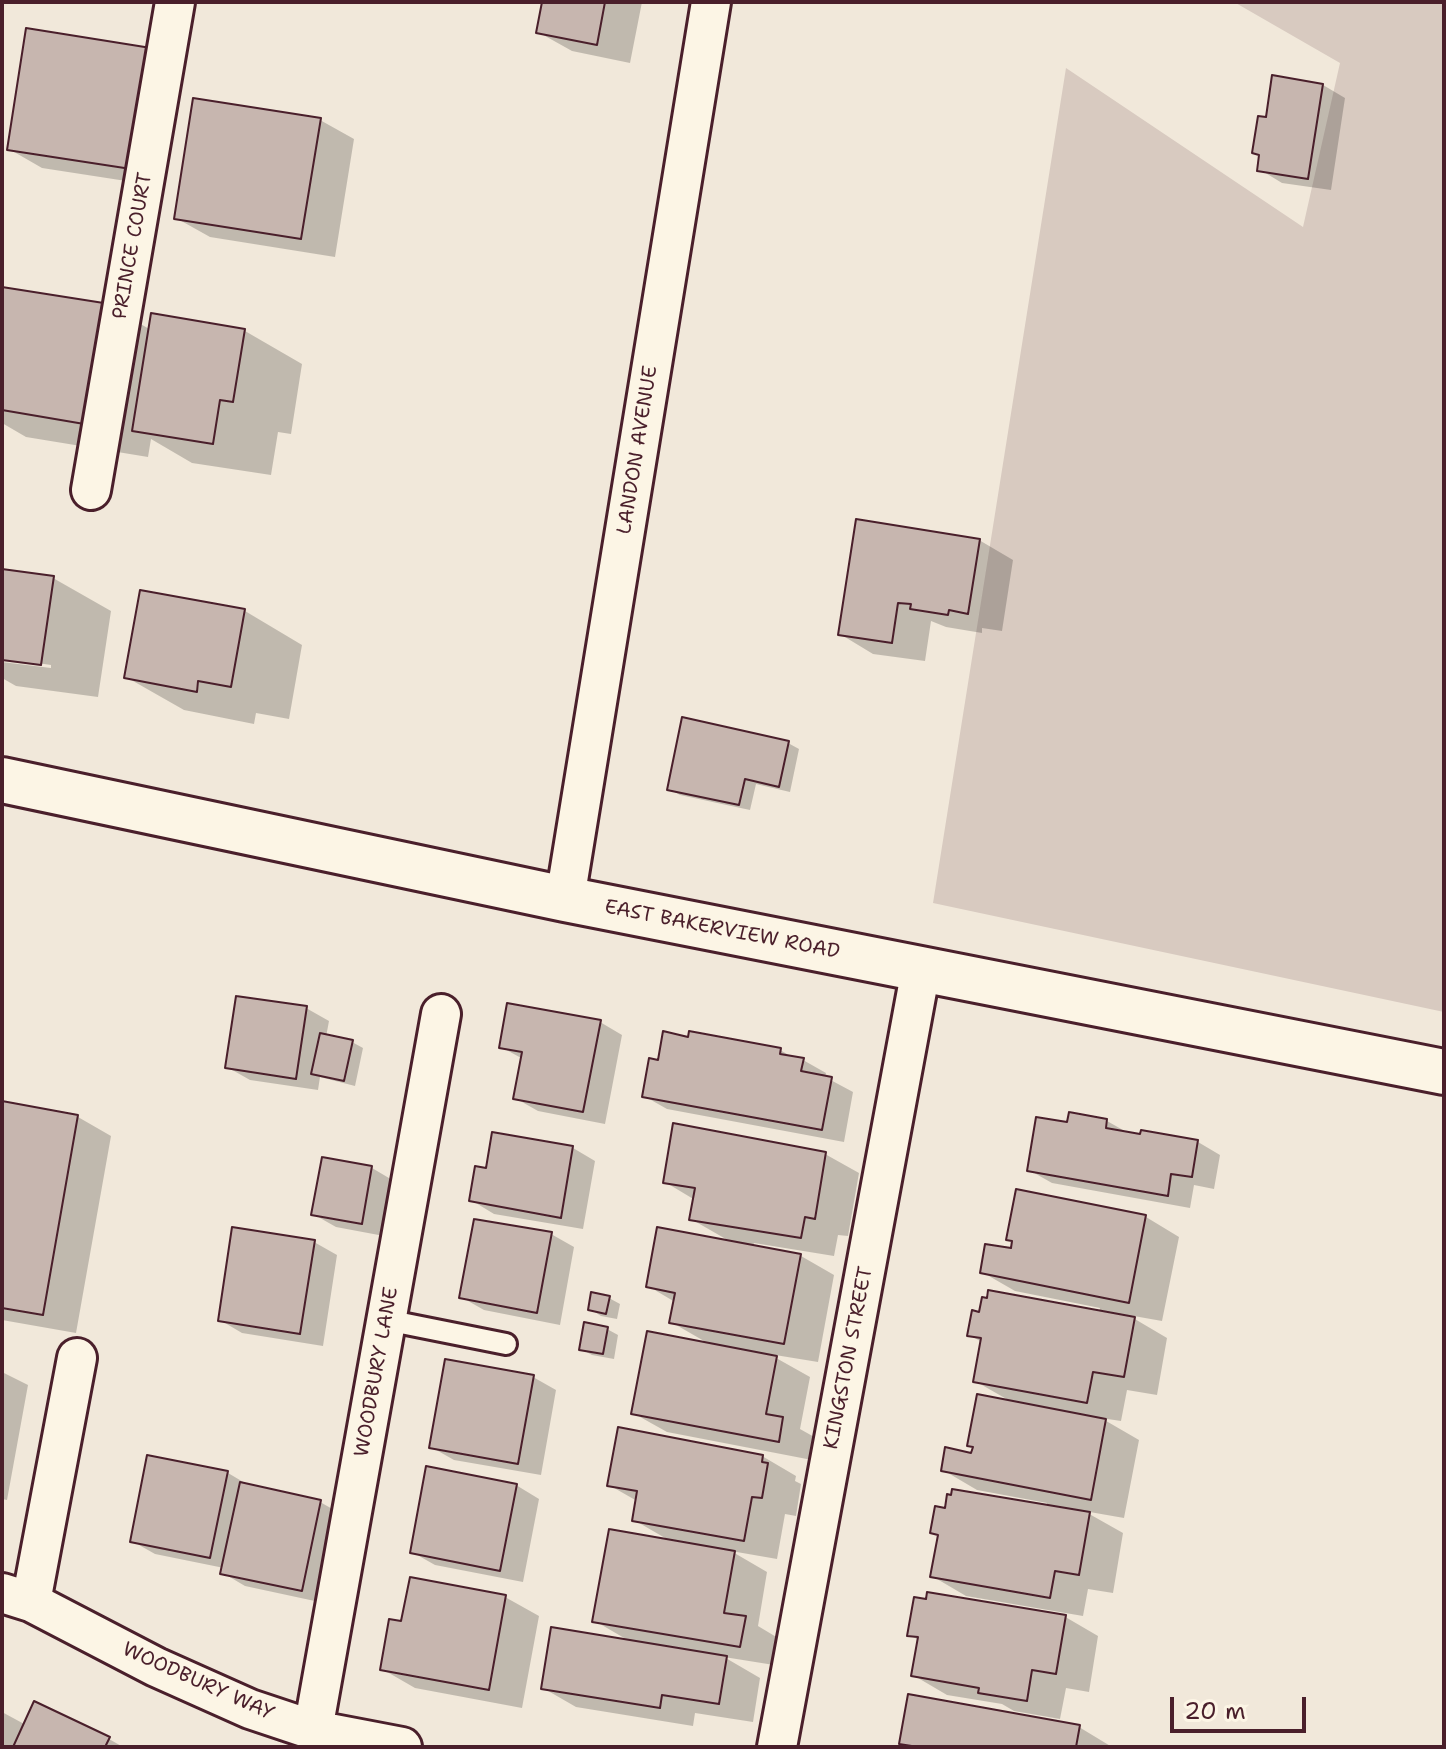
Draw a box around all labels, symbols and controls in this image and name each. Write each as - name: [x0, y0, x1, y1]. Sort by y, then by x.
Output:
- street label: PRINCE COURT: [108, 171, 158, 321]
- street label: LANDON AVENUE: [613, 364, 663, 536]
- street label: EAST BAKERVIEW ROAD: [602, 895, 842, 965]
- street label: KINGSTON STREET: [820, 1265, 878, 1451]
- street label: WOODBURY LANE: [350, 1285, 404, 1459]
- street label: WOODBURY WAY: [118, 1638, 278, 1726]
- scale bar: [1174, 1681, 1310, 1731]
- text: 20 m: [1184, 1695, 1246, 1727]

